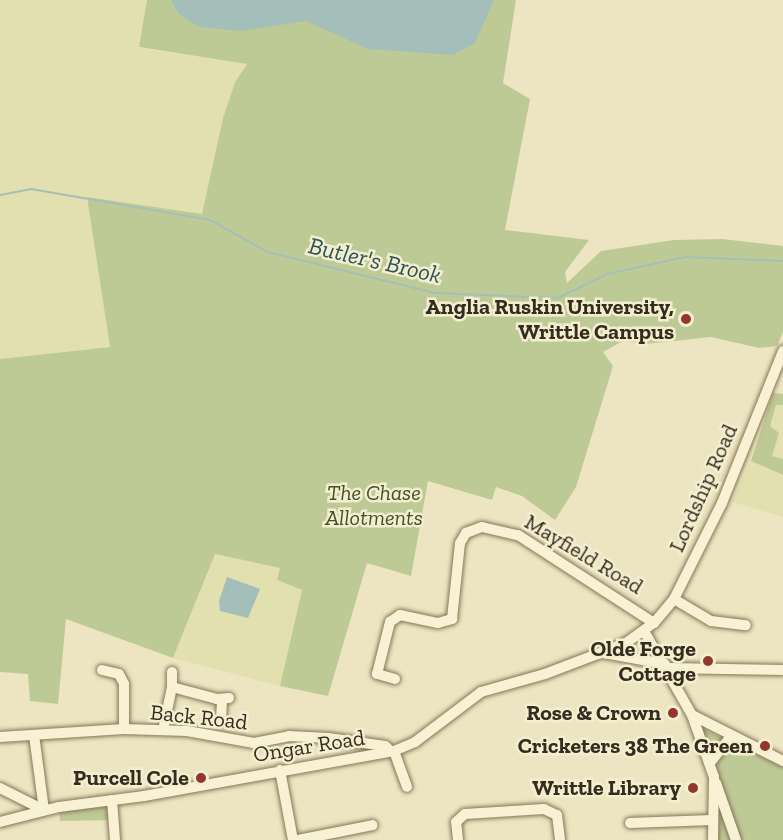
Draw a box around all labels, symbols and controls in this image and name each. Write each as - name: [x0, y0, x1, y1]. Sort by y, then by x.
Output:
- water label: Butler's Brook: [306, 231, 444, 289]
- place label: Anglia Ruskin University, Writtle Campus: [426, 293, 674, 344]
- marker: Anglia Ruskin University, Writtle Campus: [679, 312, 693, 326]
- street label: Lordship Road: [663, 420, 743, 556]
- park label: The Chase Allotments: [325, 479, 423, 530]
- street label: Mayfield Road: [520, 508, 648, 600]
- place label: Olde Forge Cottage: [591, 635, 696, 686]
- marker: Olde Forge Cottage: [701, 654, 715, 668]
- street label: Back Road: [149, 699, 249, 735]
- place label: Rose & Crown: [526, 700, 661, 726]
- marker: Rose & Crown: [666, 706, 680, 720]
- street label: Ongar Road: [251, 724, 367, 768]
- place label: Cricketers 38 The Green: [518, 733, 753, 759]
- marker: Cricketers 38 The Green: [758, 739, 772, 753]
- place label: Purcell Cole: [73, 765, 189, 791]
- marker: Purcell Cole: [194, 771, 208, 785]
- place label: Writtle Library: [532, 775, 681, 801]
- marker: Writtle Library: [686, 781, 700, 795]

